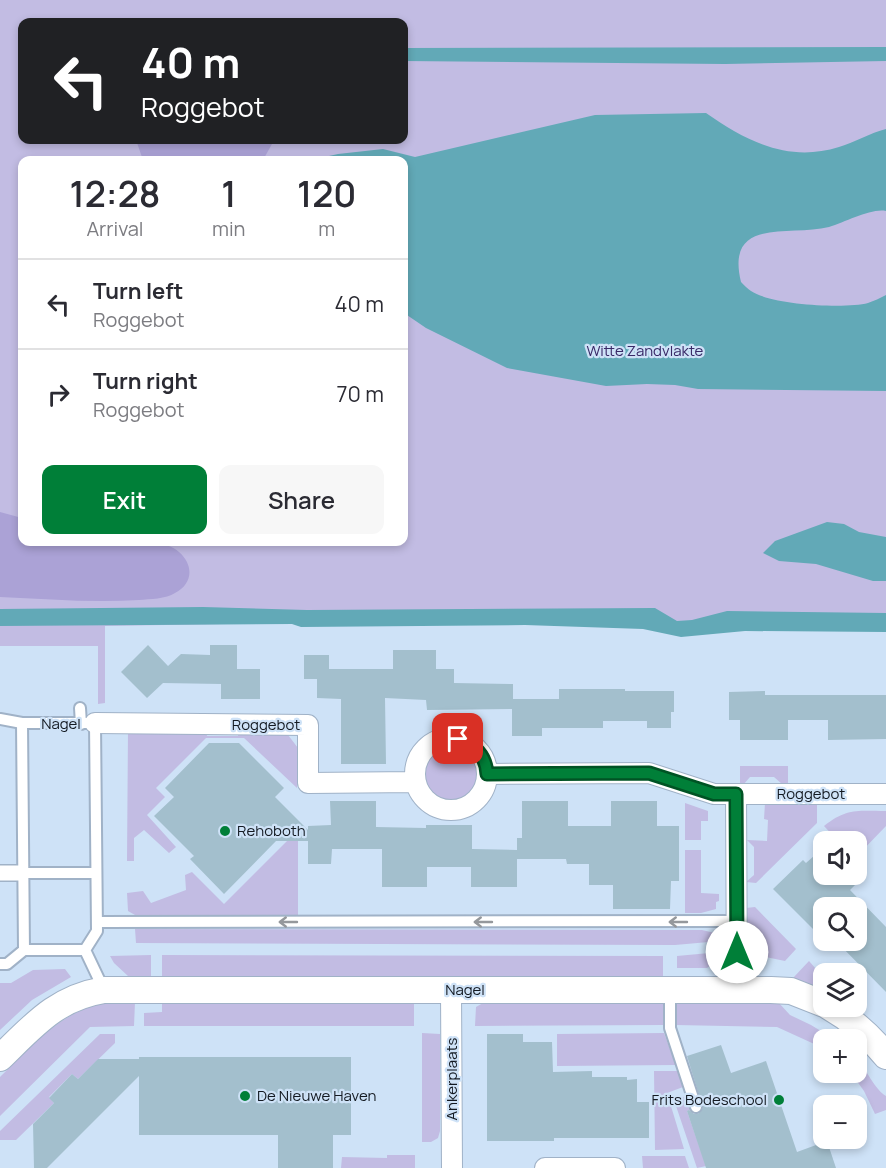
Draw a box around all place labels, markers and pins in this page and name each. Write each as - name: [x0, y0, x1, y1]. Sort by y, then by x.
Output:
- pin: [432, 713, 483, 764]
- place label: Rehoboth: [237, 820, 306, 841]
- marker: Rehoboth: [218, 824, 232, 838]
- place label: De Nieuwe Haven: [257, 1085, 376, 1106]
- marker: De Nieuwe Haven: [238, 1089, 252, 1103]
- place label: Frits Bodeschool: [652, 1089, 767, 1110]
- marker: Frits Bodeschool: [772, 1093, 786, 1107]

